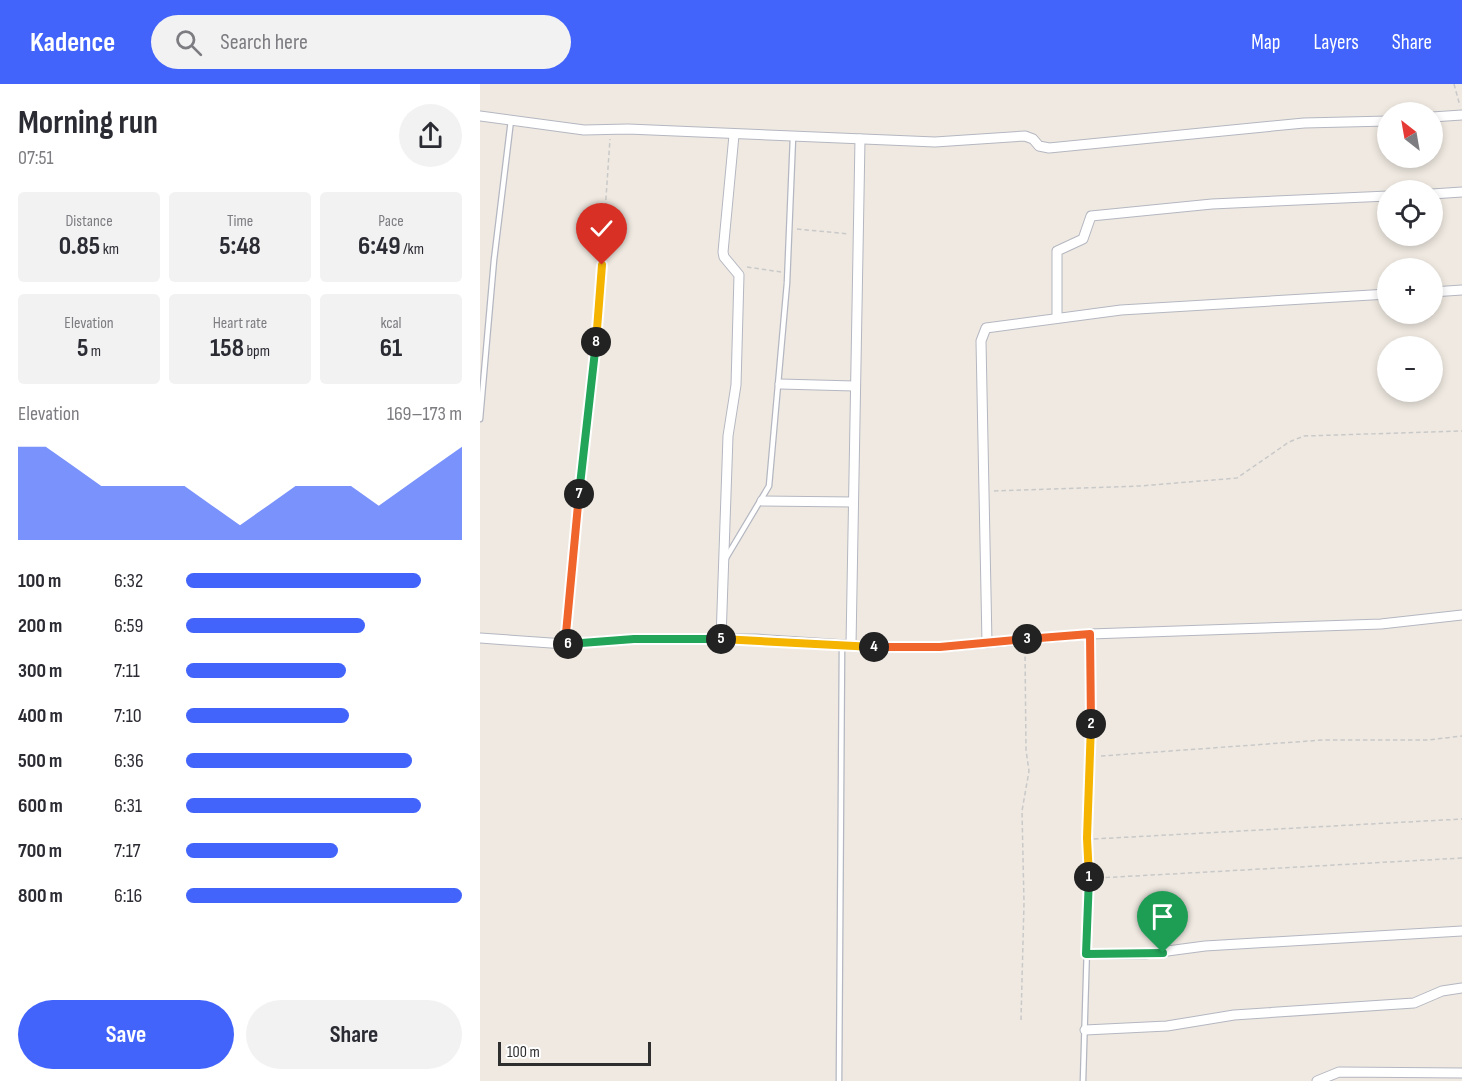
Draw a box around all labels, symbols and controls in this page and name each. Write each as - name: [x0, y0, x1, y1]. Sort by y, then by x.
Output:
- search box: [151, 15, 571, 69]
- text: Kadence: [30, 26, 115, 59]
- icon: search: [172, 26, 205, 59]
- text: Search here: [220, 29, 308, 56]
- text: Map: [1251, 30, 1280, 55]
- text: Layers: [1313, 30, 1359, 55]
- text: Share: [1392, 30, 1432, 55]
- north arrow: [1377, 102, 1443, 168]
- map controls: [1377, 102, 1443, 402]
- text: Morning run: [18, 103, 158, 143]
- button: share: [399, 104, 462, 167]
- text: 07:51: [18, 146, 54, 170]
- button: locate: [1377, 180, 1443, 246]
- pin: [576, 203, 627, 265]
- text: Distance: [65, 212, 113, 231]
- text: Time: [227, 212, 253, 231]
- text: Pace: [378, 212, 404, 231]
- icon: check: [585, 212, 618, 245]
- text: 0.85: [59, 231, 100, 262]
- text: 5:48: [219, 231, 261, 262]
- text: 6:49: [358, 231, 401, 262]
- text: km: [100, 240, 119, 259]
- text: /km: [401, 240, 424, 259]
- button: +: [1377, 258, 1443, 324]
- text: Elevation: [64, 314, 114, 333]
- text: Heart rate: [213, 314, 267, 333]
- text: kcal: [380, 314, 402, 333]
- pin: 8: [581, 327, 611, 357]
- text: 8: [592, 332, 600, 351]
- text: 5: [77, 333, 88, 364]
- text: 158: [210, 333, 244, 364]
- text: 61: [380, 333, 402, 364]
- button: −: [1377, 336, 1443, 402]
- text: m: [88, 342, 101, 361]
- text: bpm: [244, 342, 270, 361]
- text: Elevation: [18, 402, 80, 426]
- text: 169–173 m: [387, 402, 462, 426]
- pin: 7: [564, 479, 594, 509]
- text: 7: [576, 484, 582, 503]
- text: 100 m: [18, 569, 61, 593]
- text: 6:32: [114, 569, 143, 593]
- text: 200 m: [18, 614, 62, 638]
- text: 6:59: [114, 614, 143, 638]
- pin: 5: [706, 624, 736, 654]
- pin: 3: [1012, 624, 1042, 654]
- pin: 6: [553, 629, 583, 659]
- text: 5: [717, 629, 725, 648]
- text: 3: [1023, 629, 1031, 648]
- pin: 4: [859, 632, 889, 662]
- text: 6: [564, 634, 572, 653]
- text: 4: [870, 637, 878, 656]
- text: 300 m: [18, 659, 62, 683]
- text: 7:11: [114, 659, 140, 683]
- text: 400 m: [18, 704, 63, 728]
- text: 7:10: [114, 704, 142, 728]
- pin: 2: [1076, 709, 1106, 739]
- text: 2: [1087, 714, 1095, 733]
- text: 500 m: [18, 749, 62, 773]
- text: 6:36: [114, 749, 144, 773]
- text: 600 m: [18, 794, 63, 818]
- text: 6:31: [114, 794, 142, 818]
- text: 700 m: [18, 839, 62, 863]
- text: 7:17: [114, 839, 141, 863]
- pin: 1: [1074, 862, 1104, 892]
- text: 1: [1086, 867, 1092, 886]
- text: 800 m: [18, 884, 63, 908]
- text: 6:16: [114, 884, 142, 908]
- pin: [1137, 891, 1188, 953]
- icon: arrive: [1146, 900, 1179, 933]
- button: Save: [18, 1000, 234, 1069]
- button: Share: [246, 1000, 462, 1069]
- scale bar: [498, 1039, 651, 1066]
- text: 100 m: [507, 1043, 540, 1062]

